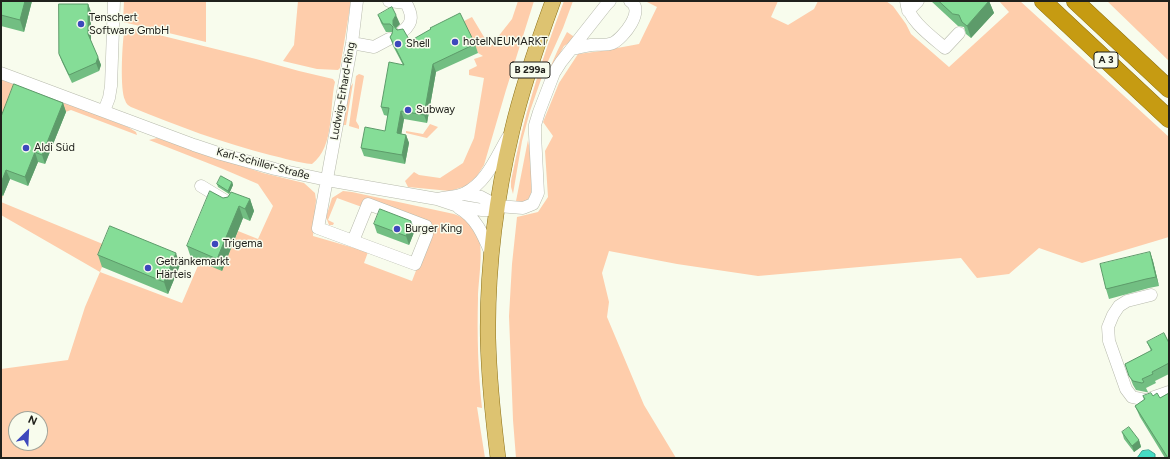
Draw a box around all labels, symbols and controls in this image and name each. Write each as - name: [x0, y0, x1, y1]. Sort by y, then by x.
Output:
- place label: Tenschert Software GmbH: [89, 11, 169, 37]
- marker: Tenschert Software GmbH: [76, 19, 86, 29]
- place label: hotelNEUMARKT: [463, 35, 547, 49]
- place label: Shell: [406, 37, 430, 51]
- marker: hotelNEUMARKT: [450, 37, 460, 47]
- marker: Shell: [393, 39, 403, 49]
- street label: Ludwig-Erhard-Ring: [328, 41, 358, 141]
- road number: A 3: [1094, 52, 1118, 68]
- road number: B 299a: [510, 62, 550, 78]
- place label: Subway: [416, 103, 455, 117]
- marker: Subway: [403, 105, 413, 115]
- place label: Aldi Süd: [34, 141, 75, 155]
- marker: Aldi Süd: [21, 143, 31, 153]
- street label: Karl-Schiller-Straße: [215, 145, 311, 183]
- place label: Burger King: [405, 222, 462, 236]
- marker: Burger King: [392, 224, 402, 234]
- place label: Trigema: [223, 237, 262, 251]
- marker: Trigema: [210, 239, 220, 249]
- place label: Getränkemarkt Härteis: [156, 255, 229, 281]
- marker: Getränkemarkt Härteis: [143, 263, 153, 273]
- north arrow: [8, 411, 48, 451]
- text: N: [26, 413, 39, 428]

